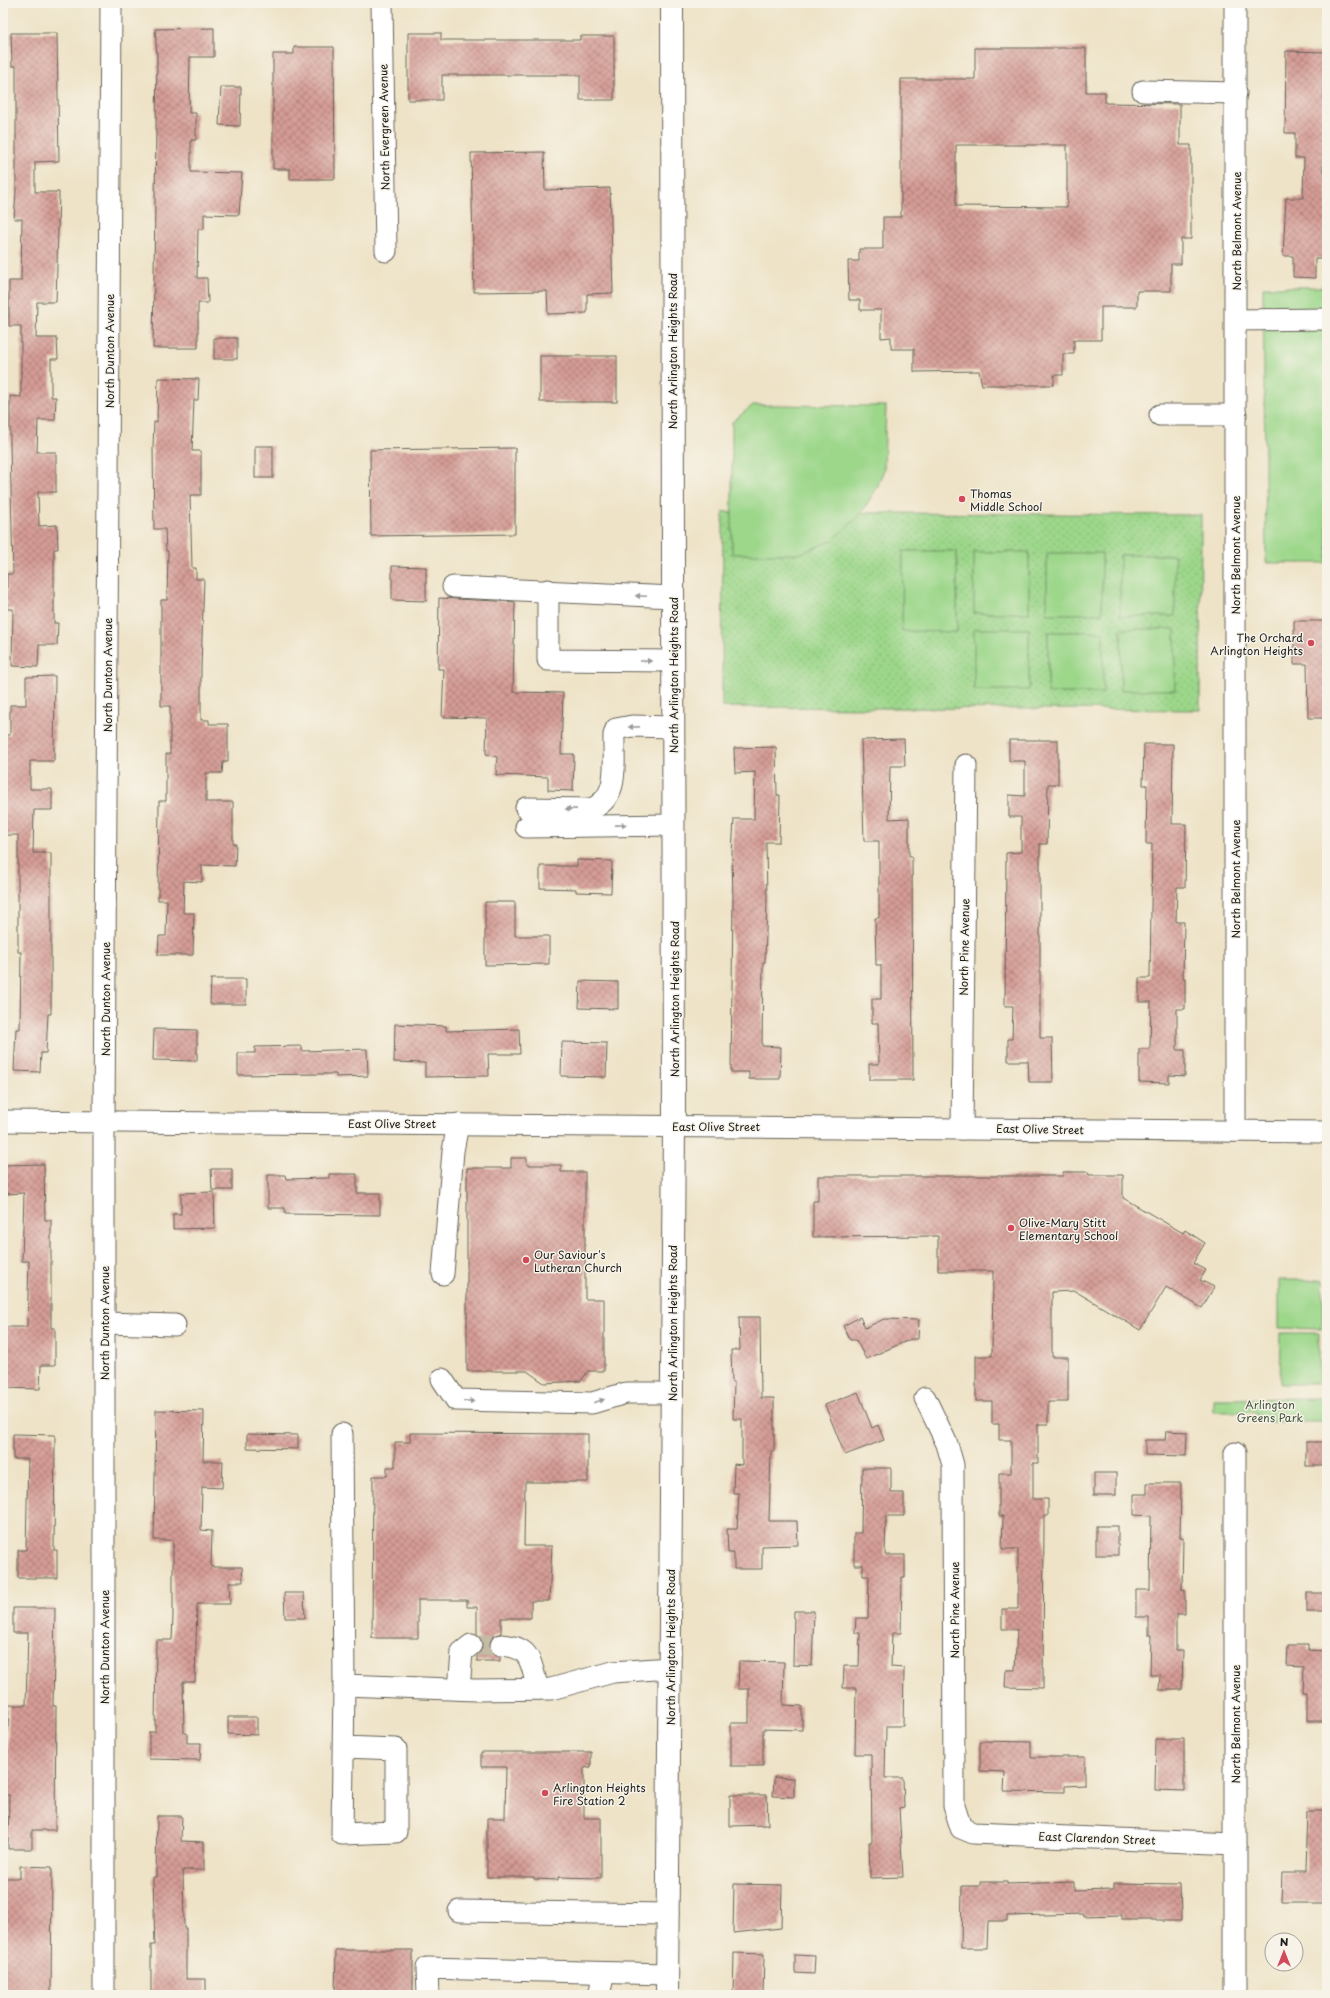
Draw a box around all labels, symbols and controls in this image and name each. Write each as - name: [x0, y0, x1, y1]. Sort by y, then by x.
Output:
- street label: North Evergreen Avenue: [374, 64, 394, 190]
- street label: North Belmont Avenue: [1228, 172, 1245, 290]
- street label: North Arlington Heights Road: [664, 273, 681, 429]
- street label: North Dunton Avenue: [101, 294, 118, 408]
- place label: Thomas Middle School: [970, 485, 1042, 515]
- marker: Thomas Middle School: [957, 494, 967, 504]
- street label: North Belmont Avenue: [1227, 496, 1244, 614]
- one-way arrow: [634, 593, 647, 599]
- street label: North Arlington Heights Road: [665, 597, 682, 753]
- street label: North Dunton Avenue: [99, 618, 116, 732]
- place label: The Orchard Arlington Heights: [1210, 629, 1303, 659]
- marker: The Orchard Arlington Heights: [1306, 638, 1316, 648]
- one-way arrow: [640, 658, 653, 664]
- one-way arrow: [628, 723, 640, 730]
- one-way arrow: [564, 806, 577, 812]
- street label: North Belmont Avenue: [1227, 820, 1244, 938]
- one-way arrow: [615, 822, 627, 829]
- street label: North Pine Avenue: [955, 898, 973, 996]
- street label: North Arlington Heights Road: [666, 921, 683, 1077]
- street label: North Dunton Avenue: [97, 942, 114, 1056]
- street label: East Olive Street: [348, 1115, 436, 1132]
- street label: East Olive Street: [672, 1118, 760, 1135]
- street label: East Olive Street: [996, 1120, 1085, 1138]
- place label: Olive-Mary Stitt Elementary School: [1019, 1214, 1118, 1244]
- marker: Olive-Mary Stitt Elementary School: [1006, 1223, 1016, 1233]
- street label: North Arlington Heights Road: [664, 1245, 681, 1401]
- place label: Our Saviour's Lutheran Church: [534, 1246, 622, 1276]
- marker: Our Saviour's Lutheran Church: [521, 1255, 531, 1265]
- street label: North Dunton Avenue: [96, 1266, 113, 1380]
- park label: Arlington Greens Park: [1237, 1396, 1304, 1426]
- one-way arrow: [463, 1397, 475, 1404]
- one-way arrow: [593, 1398, 605, 1404]
- street label: North Pine Avenue: [946, 1561, 963, 1659]
- street label: North Arlington Heights Road: [662, 1569, 679, 1725]
- street label: North Dunton Avenue: [96, 1590, 113, 1704]
- street label: North Belmont Avenue: [1227, 1665, 1244, 1783]
- place label: Arlington Heights Fire Station 2: [553, 1779, 646, 1809]
- marker: Arlington Heights Fire Station 2: [540, 1788, 550, 1798]
- street label: East Clarendon Street: [1038, 1827, 1156, 1849]
- north arrow: [1264, 1932, 1304, 1972]
- text: N: [1280, 1933, 1289, 1950]

